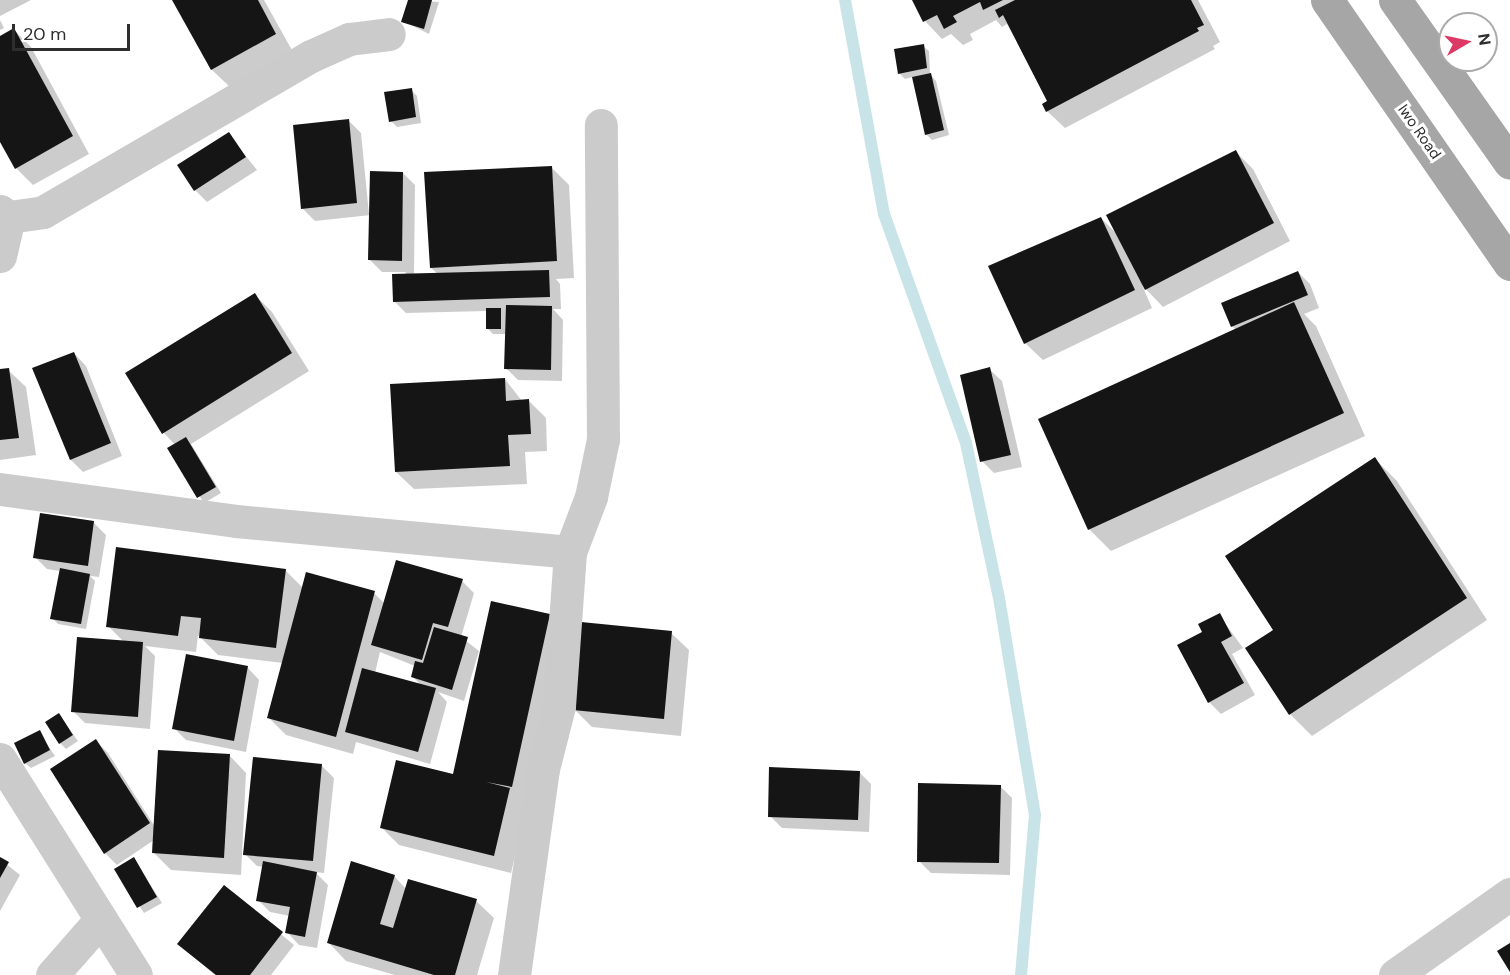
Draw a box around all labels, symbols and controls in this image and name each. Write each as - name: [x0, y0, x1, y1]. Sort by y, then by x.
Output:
- scale bar: [15, 12, 134, 50]
- north arrow: [1438, 12, 1498, 72]
- text: 20 m: [23, 22, 66, 46]
- text: N: [1473, 32, 1496, 47]
- street label: Iwo Road: [1394, 101, 1444, 163]

